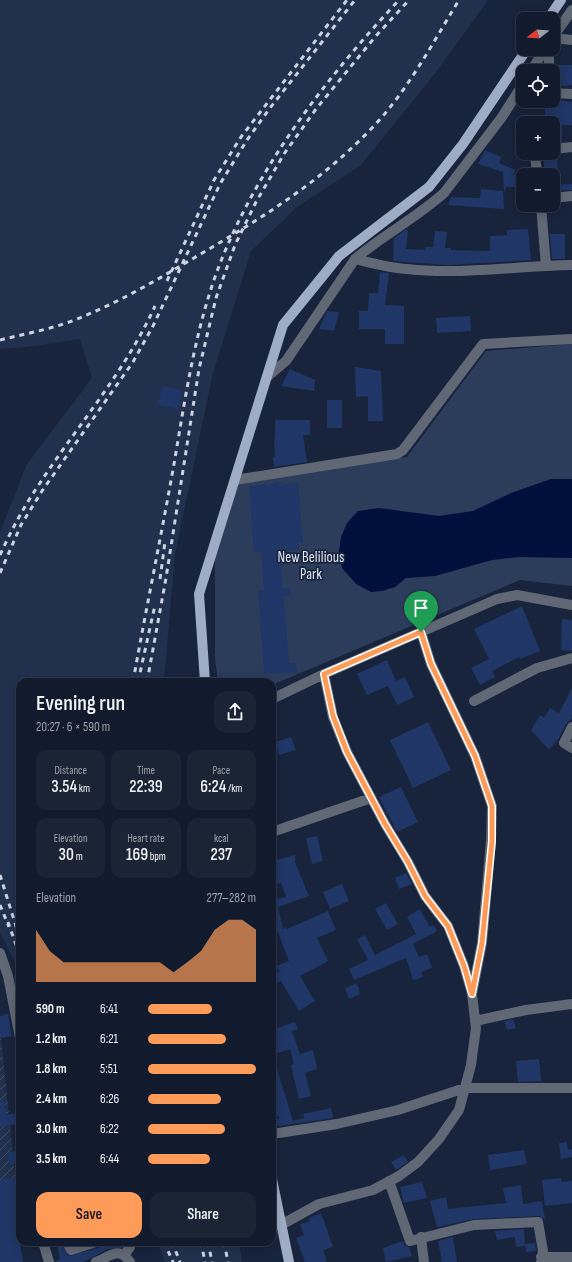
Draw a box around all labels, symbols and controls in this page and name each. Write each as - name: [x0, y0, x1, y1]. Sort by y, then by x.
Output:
- north arrow: [516, 12, 560, 56]
- map controls: [516, 12, 560, 212]
- button: locate: [516, 64, 560, 108]
- button: +: [516, 116, 560, 160]
- button: −: [516, 168, 560, 212]
- park label: New Belilious Park: [278, 548, 344, 584]
- pin: [404, 591, 438, 632]
- icon: arrive: [410, 597, 432, 619]
- text: Evening run: [36, 690, 125, 717]
- button: share: [214, 691, 256, 733]
- text: 20:27 · 6 × 590 m: [36, 719, 110, 735]
- text: Distance: [54, 764, 87, 777]
- text: Time: [137, 764, 155, 777]
- text: Pace: [213, 764, 230, 777]
- text: 3.54: [51, 777, 77, 797]
- text: 22:39: [129, 777, 163, 797]
- text: 6:24: [200, 777, 226, 797]
- text: km: [77, 782, 90, 795]
- text: /km: [226, 782, 242, 795]
- text: Elevation: [54, 832, 88, 845]
- text: Heart rate: [127, 832, 165, 845]
- text: kcal: [214, 832, 229, 845]
- text: 30: [59, 845, 74, 865]
- text: 169: [126, 845, 148, 865]
- text: 237: [210, 845, 232, 865]
- text: m: [74, 850, 83, 863]
- text: bpm: [148, 850, 166, 863]
- text: Elevation: [36, 890, 76, 906]
- text: 277–282 m: [207, 890, 256, 906]
- text: 590 m: [36, 1001, 65, 1017]
- text: 6:41: [100, 1001, 118, 1017]
- text: 1.2 km: [36, 1031, 66, 1047]
- text: 6:21: [100, 1031, 118, 1047]
- text: 1.8 km: [36, 1061, 67, 1077]
- text: 5:51: [100, 1061, 117, 1077]
- text: 2.4 km: [36, 1091, 67, 1107]
- text: 6:26: [100, 1091, 119, 1107]
- text: 3.0 km: [36, 1121, 67, 1137]
- text: 6:22: [100, 1121, 119, 1137]
- text: 3.5 km: [36, 1151, 67, 1167]
- text: 6:44: [100, 1151, 119, 1167]
- button: Save: [36, 1192, 142, 1238]
- button: Share: [150, 1192, 256, 1238]

